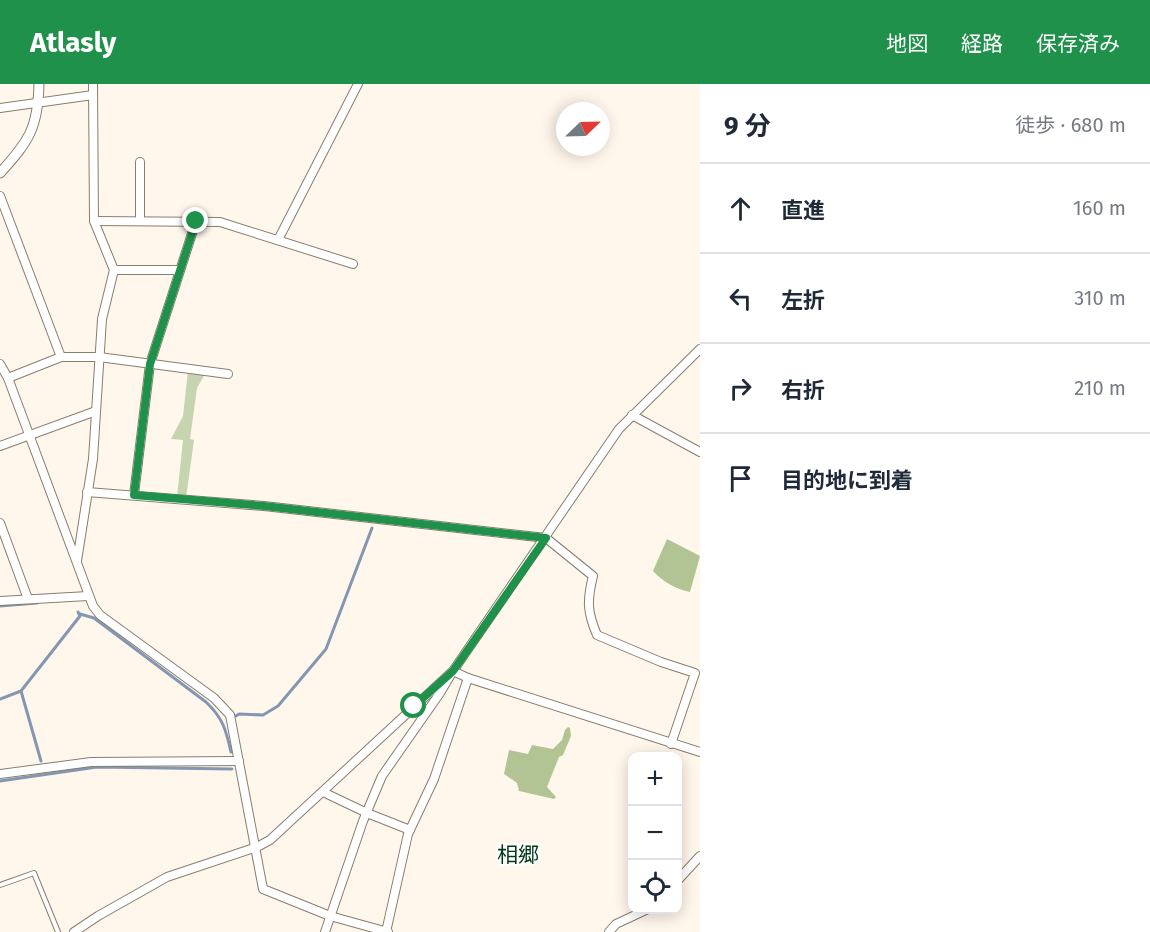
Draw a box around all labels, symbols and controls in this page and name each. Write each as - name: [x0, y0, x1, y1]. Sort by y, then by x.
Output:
- text: Atlasly: [30, 26, 116, 59]
- text: 地図: [886, 31, 928, 57]
- text: 経路: [961, 31, 1003, 57]
- text: 保存済み: [1036, 31, 1120, 57]
- north arrow: [556, 102, 610, 156]
- text: 9 分: [724, 111, 771, 142]
- text: 徒歩 · 680 m: [1015, 113, 1126, 137]
- icon: ahead: [724, 192, 757, 225]
- text: 160 m: [1073, 196, 1126, 220]
- text: 直進: [781, 197, 825, 224]
- route end: [182, 207, 208, 233]
- icon: left: [724, 282, 757, 315]
- text: 310 m: [1074, 286, 1126, 310]
- text: 左折: [781, 287, 825, 314]
- icon: right: [724, 372, 757, 405]
- text: 210 m: [1074, 376, 1126, 400]
- text: 右折: [781, 377, 825, 404]
- icon: arrive: [724, 462, 757, 495]
- text: 目的地に到着: [781, 467, 913, 494]
- route start: [400, 692, 426, 718]
- map controls: [628, 752, 682, 914]
- button: +: [628, 752, 682, 806]
- button: −: [628, 806, 682, 860]
- district label: 相郷: [497, 842, 539, 868]
- button: locate: [628, 860, 682, 914]

